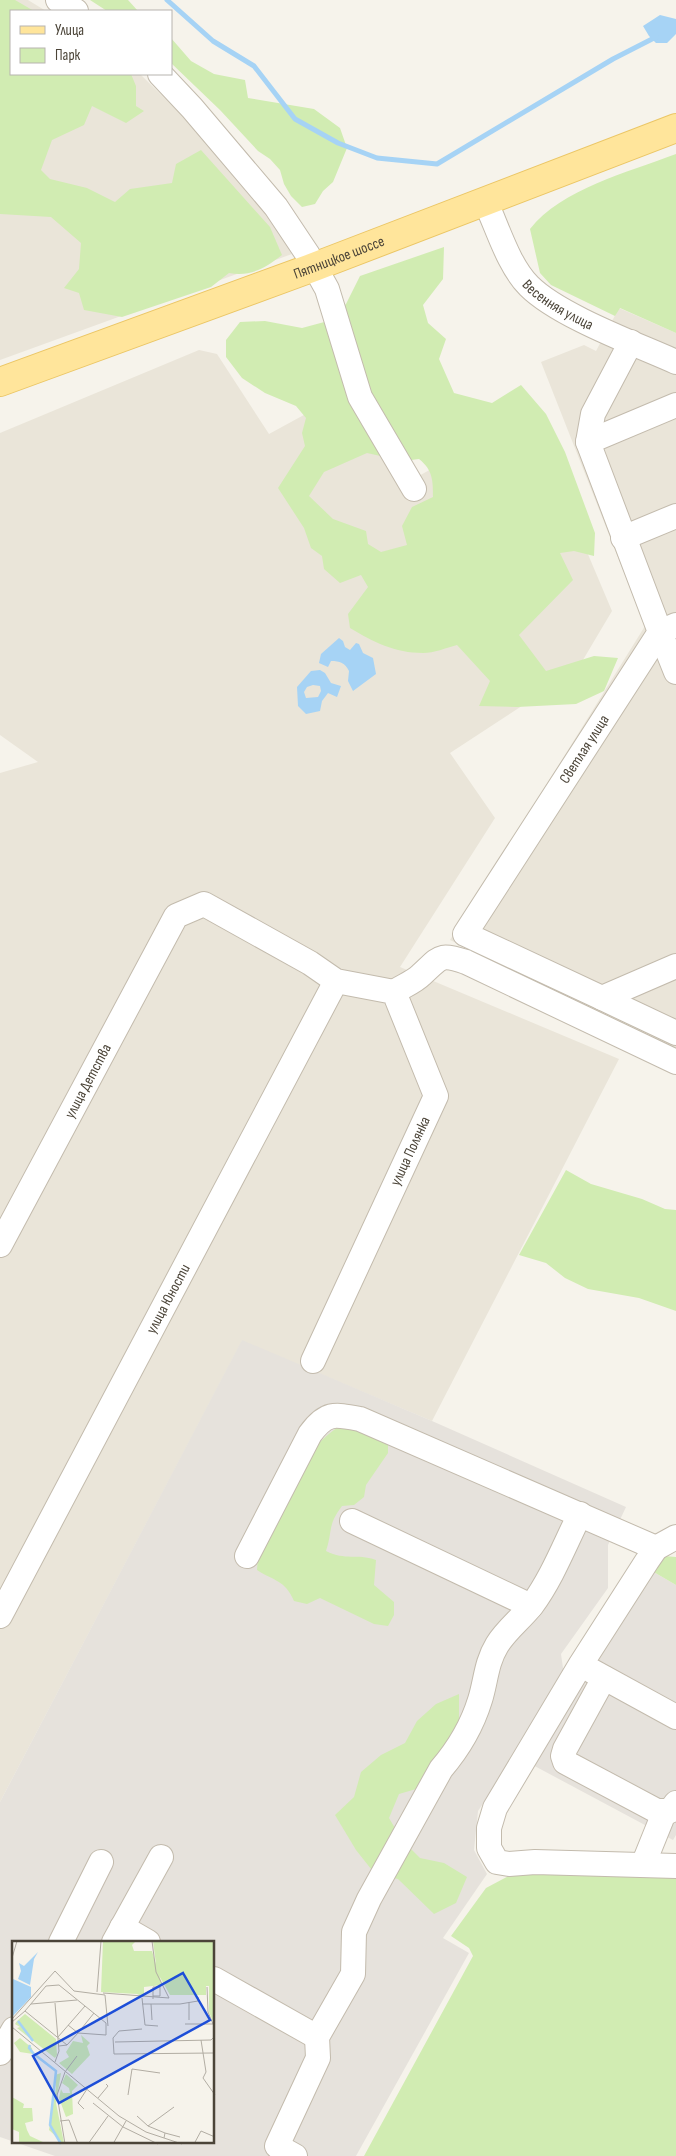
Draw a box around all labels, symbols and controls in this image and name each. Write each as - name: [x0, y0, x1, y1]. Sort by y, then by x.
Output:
- legend: [10, 10, 172, 75]
- text: Улица: [55, 21, 84, 40]
- text: Парк: [55, 46, 81, 65]
- street label: Пятницкое шоссе: [291, 232, 387, 284]
- street label: Весенняя улица: [518, 276, 597, 335]
- street label: Светлая улица: [555, 711, 614, 787]
- street label: улица Детства: [60, 1040, 116, 1122]
- street label: улица Полянка: [386, 1113, 435, 1189]
- street label: улица Юности: [142, 1261, 195, 1337]
- inset map: [12, 1941, 215, 2144]

